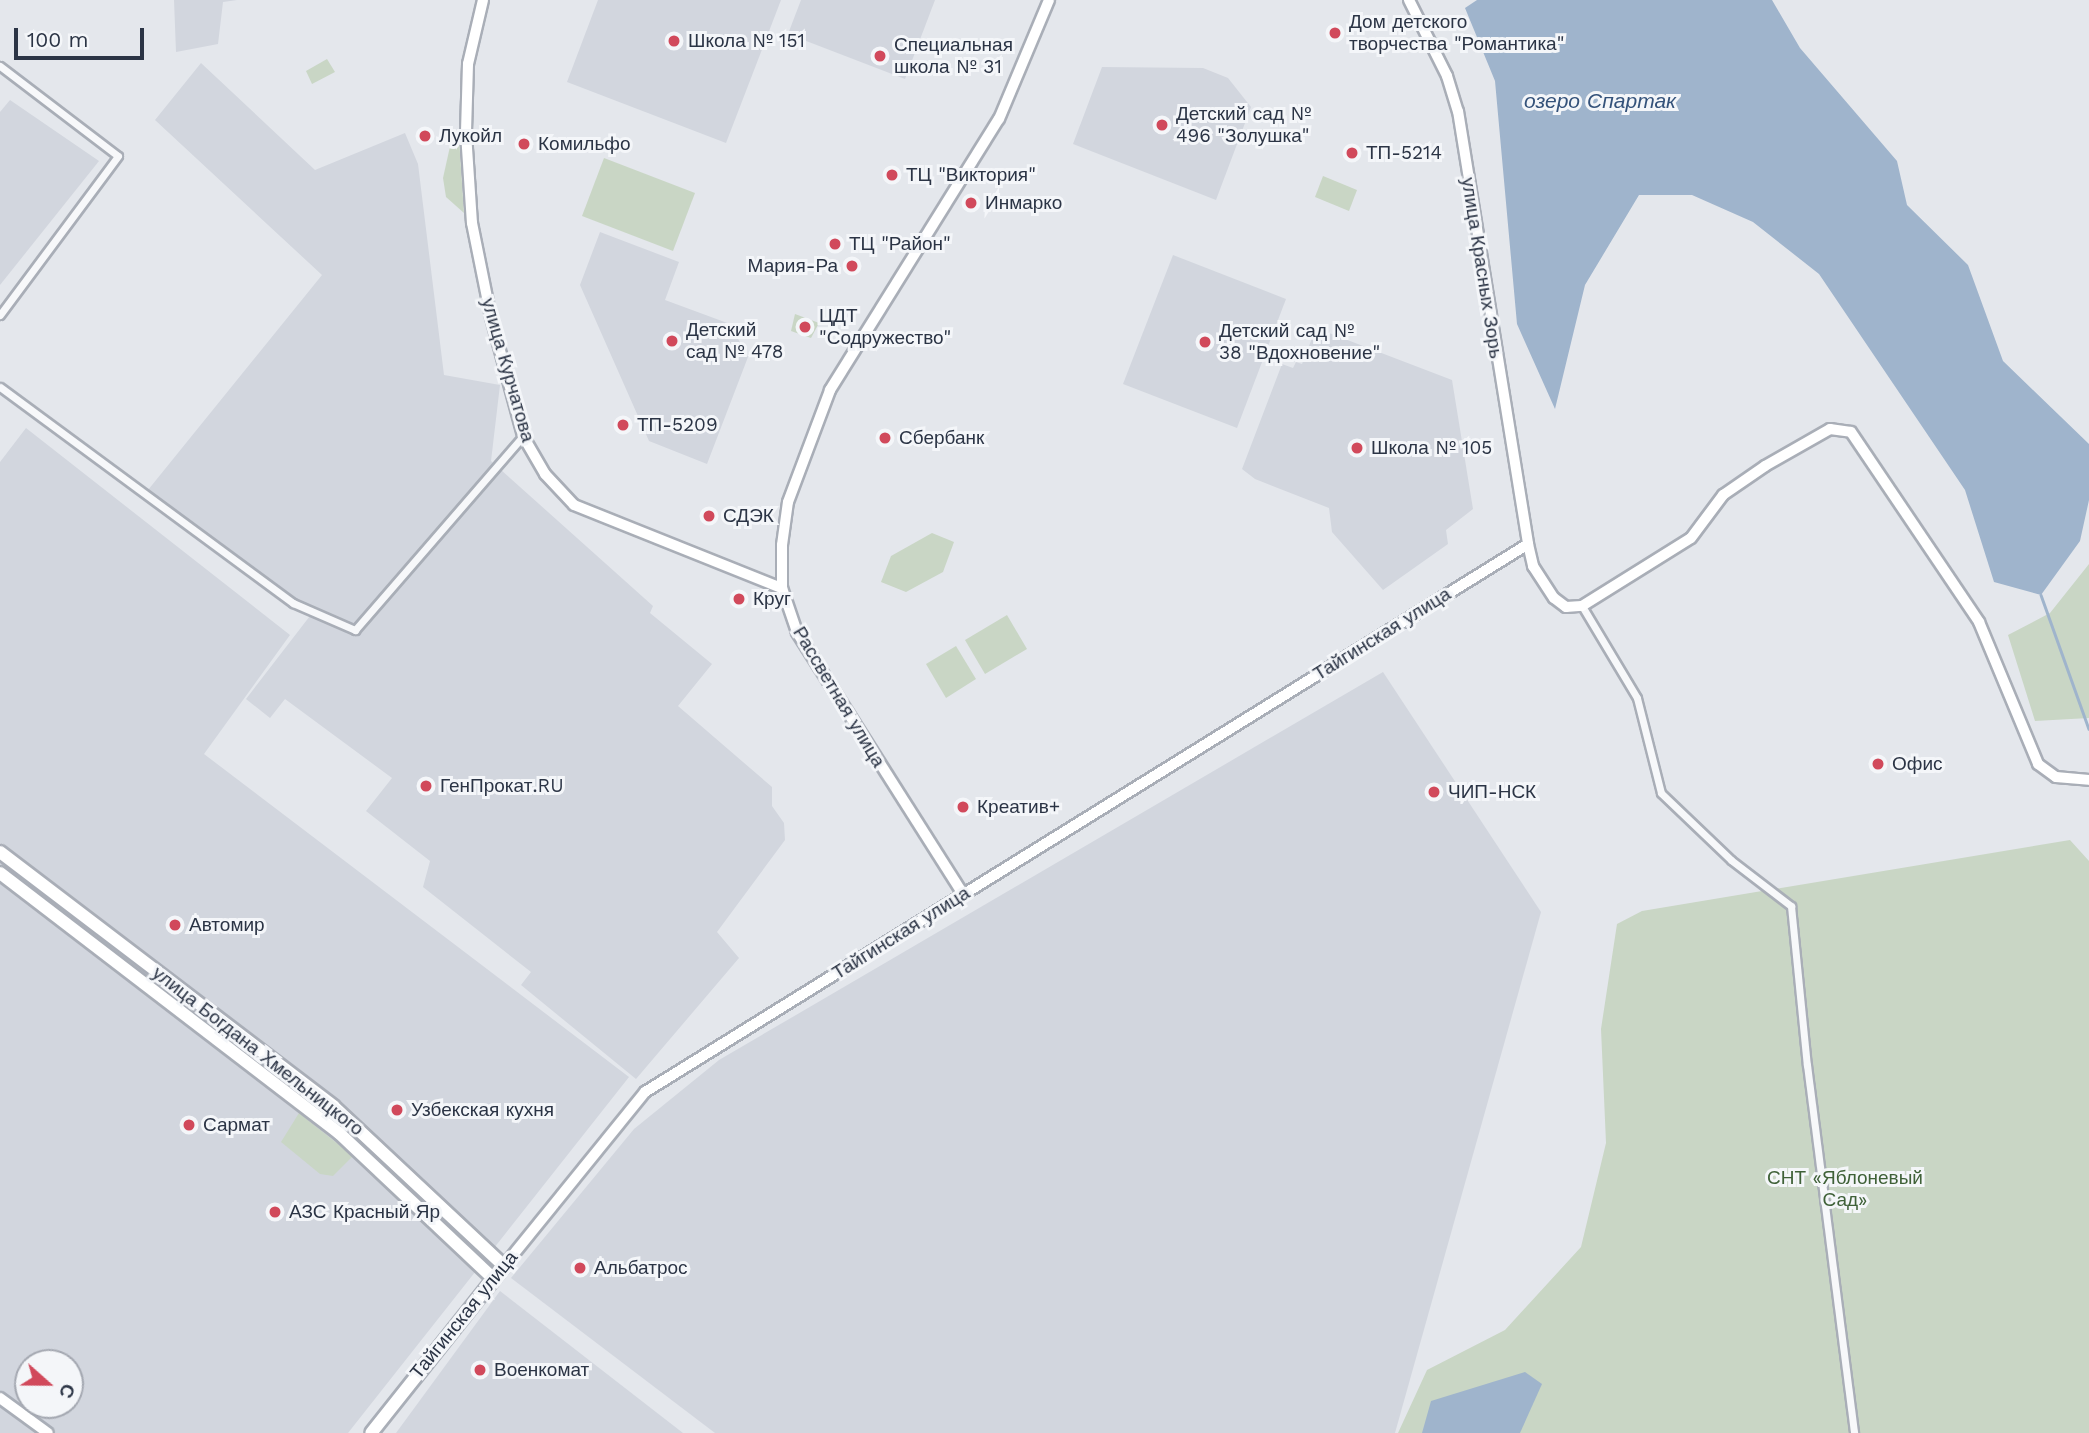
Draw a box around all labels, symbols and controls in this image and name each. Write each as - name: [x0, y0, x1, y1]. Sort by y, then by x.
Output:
- place label: Дом детского творчества "Романтика": [1349, 11, 1564, 55]
- scale bar: [18, 14, 147, 58]
- marker: Дом детского творчества "Романтика": [1327, 25, 1343, 41]
- text: 100 m: [27, 27, 89, 52]
- place label: Школа № 151: [688, 30, 805, 52]
- marker: Школа № 151: [666, 33, 682, 49]
- place label: Специальная школа № 31: [894, 34, 1013, 78]
- marker: Специальная школа № 31: [872, 48, 888, 64]
- water label: озеро Спартак: [1524, 88, 1676, 114]
- place label: Детский сад № 496 "Золушка": [1176, 103, 1311, 147]
- marker: Детский сад № 496 "Золушка": [1154, 117, 1170, 133]
- place label: Лукойл: [439, 125, 502, 147]
- marker: Лукойл: [417, 128, 433, 144]
- place label: Комильфо: [538, 133, 630, 155]
- marker: Комильфо: [516, 136, 532, 152]
- place label: ТП-5214: [1366, 142, 1442, 164]
- marker: ТП-5214: [1344, 145, 1360, 161]
- place label: ТЦ "Виктория": [906, 164, 1036, 186]
- marker: ТЦ "Виктория": [884, 167, 900, 183]
- street label: улица Красных Зорь: [1456, 176, 1508, 360]
- place label: Инмарко: [985, 192, 1062, 214]
- marker: Инмарко: [963, 195, 979, 211]
- place label: ТЦ "Район": [849, 233, 951, 255]
- marker: ТЦ "Район": [827, 236, 843, 252]
- place label: Мария-Ра: [748, 255, 838, 277]
- marker: Мария-Ра: [844, 258, 860, 274]
- street label: улица Курчатова: [477, 295, 539, 445]
- place label: ЦДТ "Содружество": [819, 305, 951, 349]
- place label: Детский сад № 478: [686, 319, 784, 363]
- marker: ЦДТ "Содружество": [797, 319, 813, 335]
- place label: Детский сад № 38 "Вдохновение": [1219, 320, 1380, 364]
- marker: Детский сад № 478: [664, 333, 680, 349]
- marker: Детский сад № 38 "Вдохновение": [1197, 334, 1213, 350]
- place label: ТП-5209: [637, 414, 718, 436]
- marker: ТП-5209: [615, 417, 631, 433]
- place label: Сбербанк: [899, 427, 984, 449]
- marker: Сбербанк: [877, 430, 893, 446]
- place label: Школа № 105: [1371, 437, 1493, 459]
- marker: Школа № 105: [1349, 440, 1365, 456]
- place label: СДЭК: [723, 505, 774, 527]
- marker: СДЭК: [701, 508, 717, 524]
- street label: Тайгинская улица: [1309, 583, 1455, 685]
- place label: Круг: [753, 588, 791, 610]
- marker: Круг: [731, 591, 747, 607]
- street label: Рассветная улица: [788, 622, 890, 772]
- place label: Офис: [1892, 753, 1943, 775]
- marker: Офис: [1870, 756, 1886, 772]
- place label: ГенПрокат.RU: [440, 775, 564, 797]
- marker: ГенПрокат.RU: [418, 778, 434, 794]
- place label: ЧИП-НСК: [1448, 781, 1536, 803]
- marker: ЧИП-НСК: [1426, 784, 1442, 800]
- place label: Креатив+: [977, 796, 1060, 818]
- marker: Креатив+: [955, 799, 971, 815]
- street label: Тайгинская улица: [828, 882, 974, 984]
- place label: Автомир: [189, 914, 265, 936]
- marker: Автомир: [167, 917, 183, 933]
- street label: улица Богдана Хмельницкого: [148, 961, 368, 1141]
- place label: Узбекская кухня: [411, 1099, 554, 1121]
- marker: Узбекская кухня: [389, 1102, 405, 1118]
- place label: Сармат: [203, 1114, 270, 1136]
- marker: Сармат: [181, 1117, 197, 1133]
- park label: СНТ «Яблоневый Сад»: [1767, 1167, 1923, 1211]
- place label: АЗС Красный Яр: [289, 1201, 440, 1223]
- marker: АЗС Красный Яр: [267, 1204, 283, 1220]
- street label: Тайгинская улица: [405, 1247, 523, 1383]
- place label: Альбатрос: [594, 1257, 688, 1279]
- marker: Альбатрос: [572, 1260, 588, 1276]
- north arrow: [14, 1349, 84, 1419]
- place label: Военкомат: [494, 1359, 589, 1381]
- marker: Военкомат: [472, 1362, 488, 1378]
- text: С: [54, 1380, 80, 1402]

